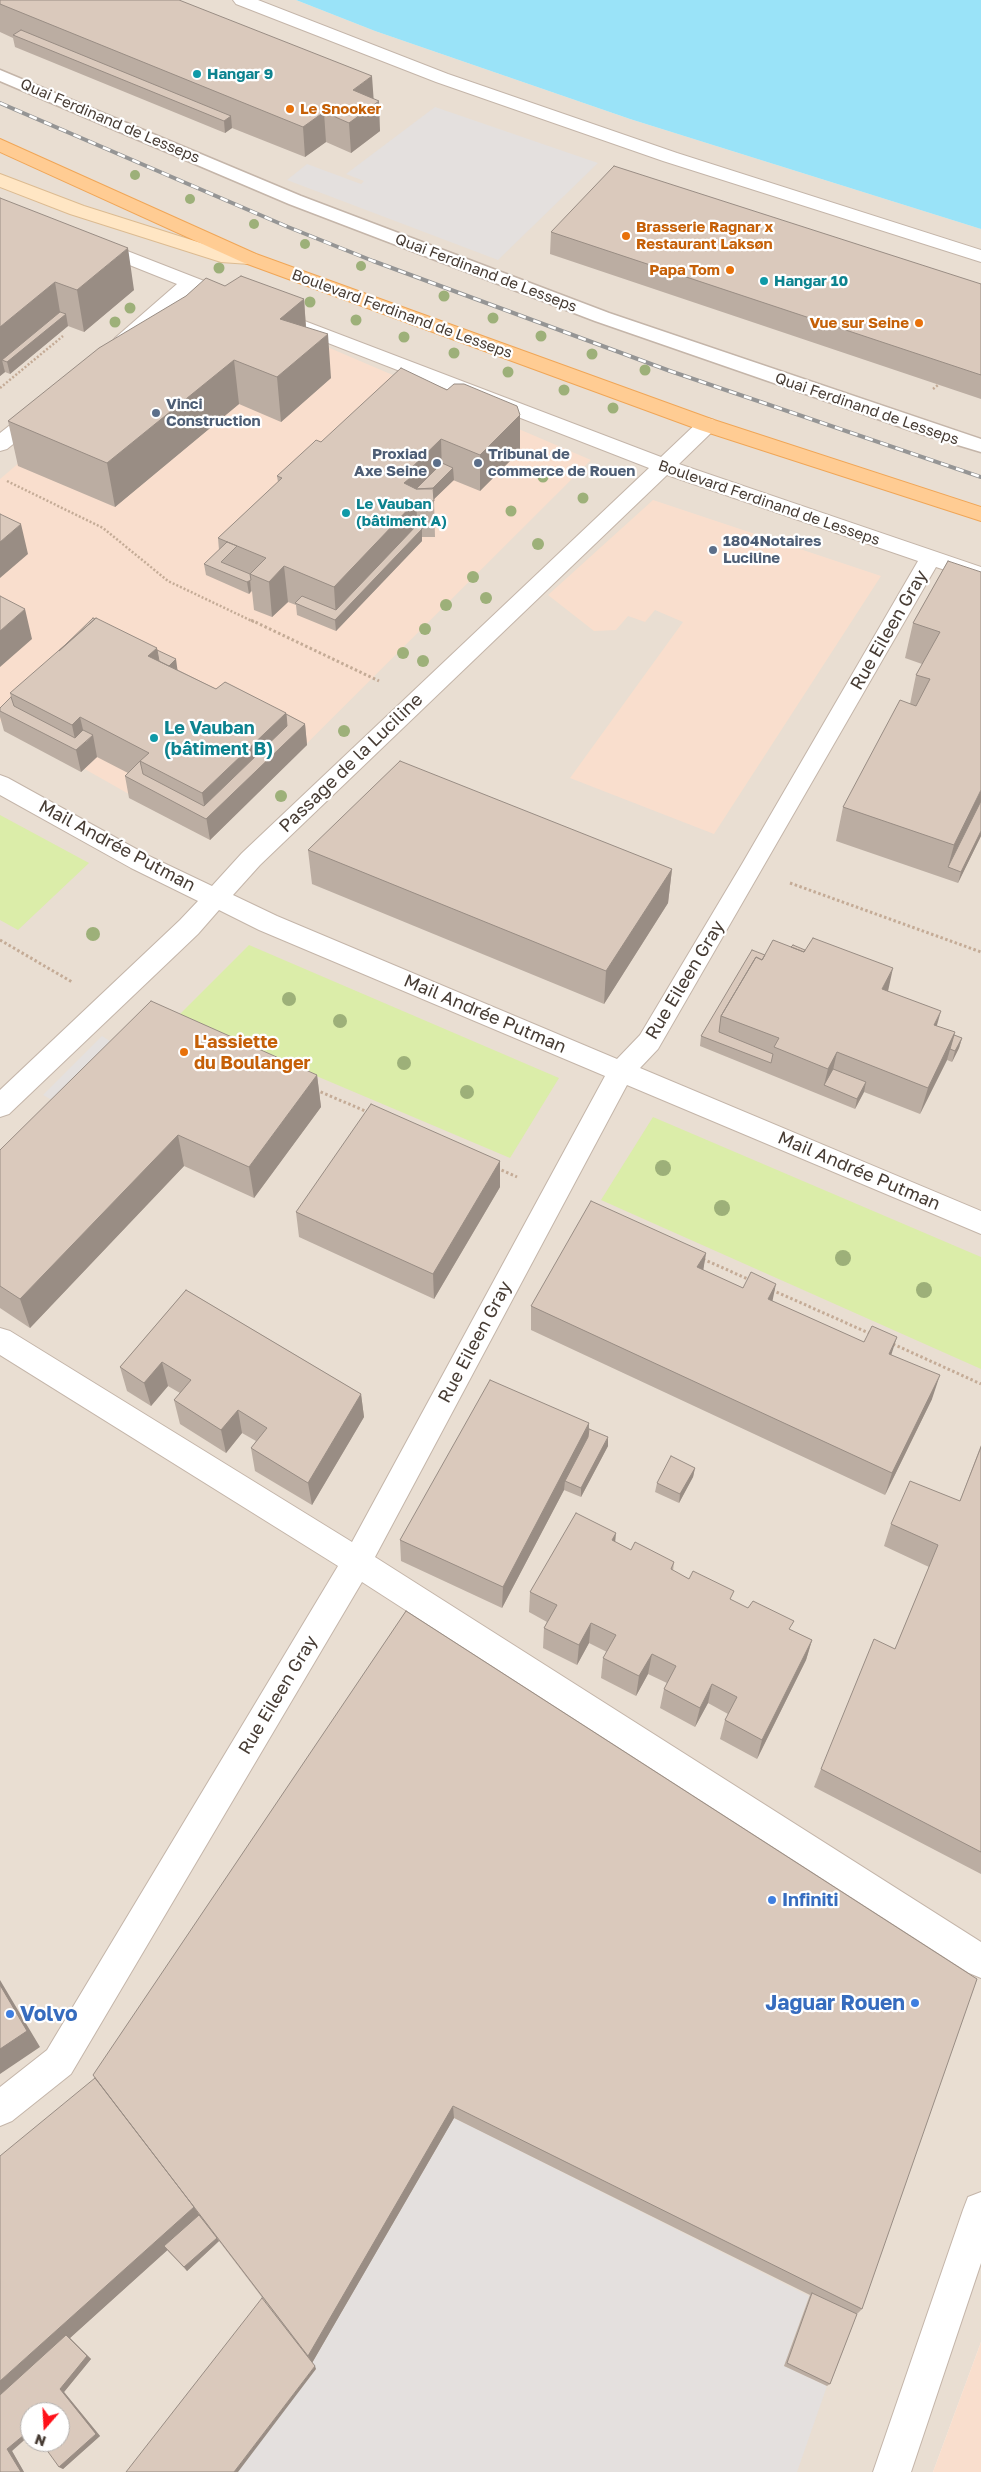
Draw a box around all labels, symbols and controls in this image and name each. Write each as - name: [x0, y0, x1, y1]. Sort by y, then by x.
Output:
- place label: Hangar 9: [207, 65, 273, 83]
- marker: Hangar 9: [191, 68, 203, 80]
- street label: Quai Ferdinand de Lesseps: [18, 75, 202, 167]
- place label: Le Snooker: [300, 100, 381, 118]
- marker: Le Snooker: [284, 103, 296, 115]
- place label: Brasserie Ragnar x Restaurant Laksøn: [636, 218, 773, 253]
- street label: Quai Ferdinand de Lesseps: [393, 230, 579, 316]
- marker: Brasserie Ragnar x Restaurant Laksøn: [620, 230, 632, 242]
- place label: Papa Tom: [649, 261, 720, 279]
- marker: Papa Tom: [724, 264, 736, 276]
- street label: Boulevard Ferdinand de Lesseps: [289, 266, 515, 362]
- place label: Hangar 10: [774, 272, 848, 290]
- marker: Hangar 10: [758, 275, 770, 287]
- place label: Vue sur Seine: [809, 314, 909, 332]
- marker: Vue sur Seine: [913, 317, 925, 329]
- street label: Quai Ferdinand de Lesseps: [773, 369, 961, 449]
- place label: Vinci Construction: [166, 395, 261, 430]
- marker: Vinci Construction: [150, 407, 162, 419]
- place label: Proxiad Axe Seine: [354, 445, 427, 480]
- place label: Tribunal de commerce de Rouen: [488, 445, 635, 480]
- marker: Proxiad Axe Seine: [431, 457, 443, 469]
- marker: Tribunal de commerce de Rouen: [472, 457, 484, 469]
- street label: Boulevard Ferdinand de Lesseps: [656, 457, 882, 549]
- place label: Le Vauban (bâtiment A): [356, 495, 447, 530]
- marker: Le Vauban (bâtiment A): [340, 507, 352, 519]
- place label: 1804Notaires Luciline: [723, 532, 821, 567]
- marker: 1804Notaires Luciline: [707, 544, 719, 556]
- street label: Rue Eileen Gray: [846, 566, 932, 694]
- street label: Passage de la Luciline: [275, 689, 427, 837]
- place label: Le Vauban (bâtiment B): [164, 717, 273, 760]
- marker: Le Vauban (bâtiment B): [148, 732, 160, 744]
- street label: Mail Andrée Putman: [35, 796, 199, 896]
- street label: Rue Eileen Gray: [641, 917, 729, 1043]
- street label: Mail Andrée Putman: [401, 970, 569, 1058]
- place label: L'assiette du Boulanger: [194, 1031, 311, 1074]
- marker: L'assiette du Boulanger: [178, 1046, 190, 1058]
- street label: Mail Andrée Putman: [775, 1127, 943, 1215]
- street label: Rue Eileen Gray: [434, 1277, 516, 1407]
- street label: Rue Eileen Gray: [234, 1632, 322, 1758]
- place label: Infiniti: [782, 1889, 838, 1911]
- marker: Infiniti: [766, 1894, 778, 1906]
- place label: Jaguar Rouen: [765, 1990, 905, 2016]
- marker: Jaguar Rouen: [909, 1997, 921, 2009]
- place label: Volvo: [20, 2001, 78, 2027]
- marker: Volvo: [4, 2008, 16, 2020]
- north arrow: [20, 2402, 70, 2452]
- text: N: [32, 2431, 48, 2450]

